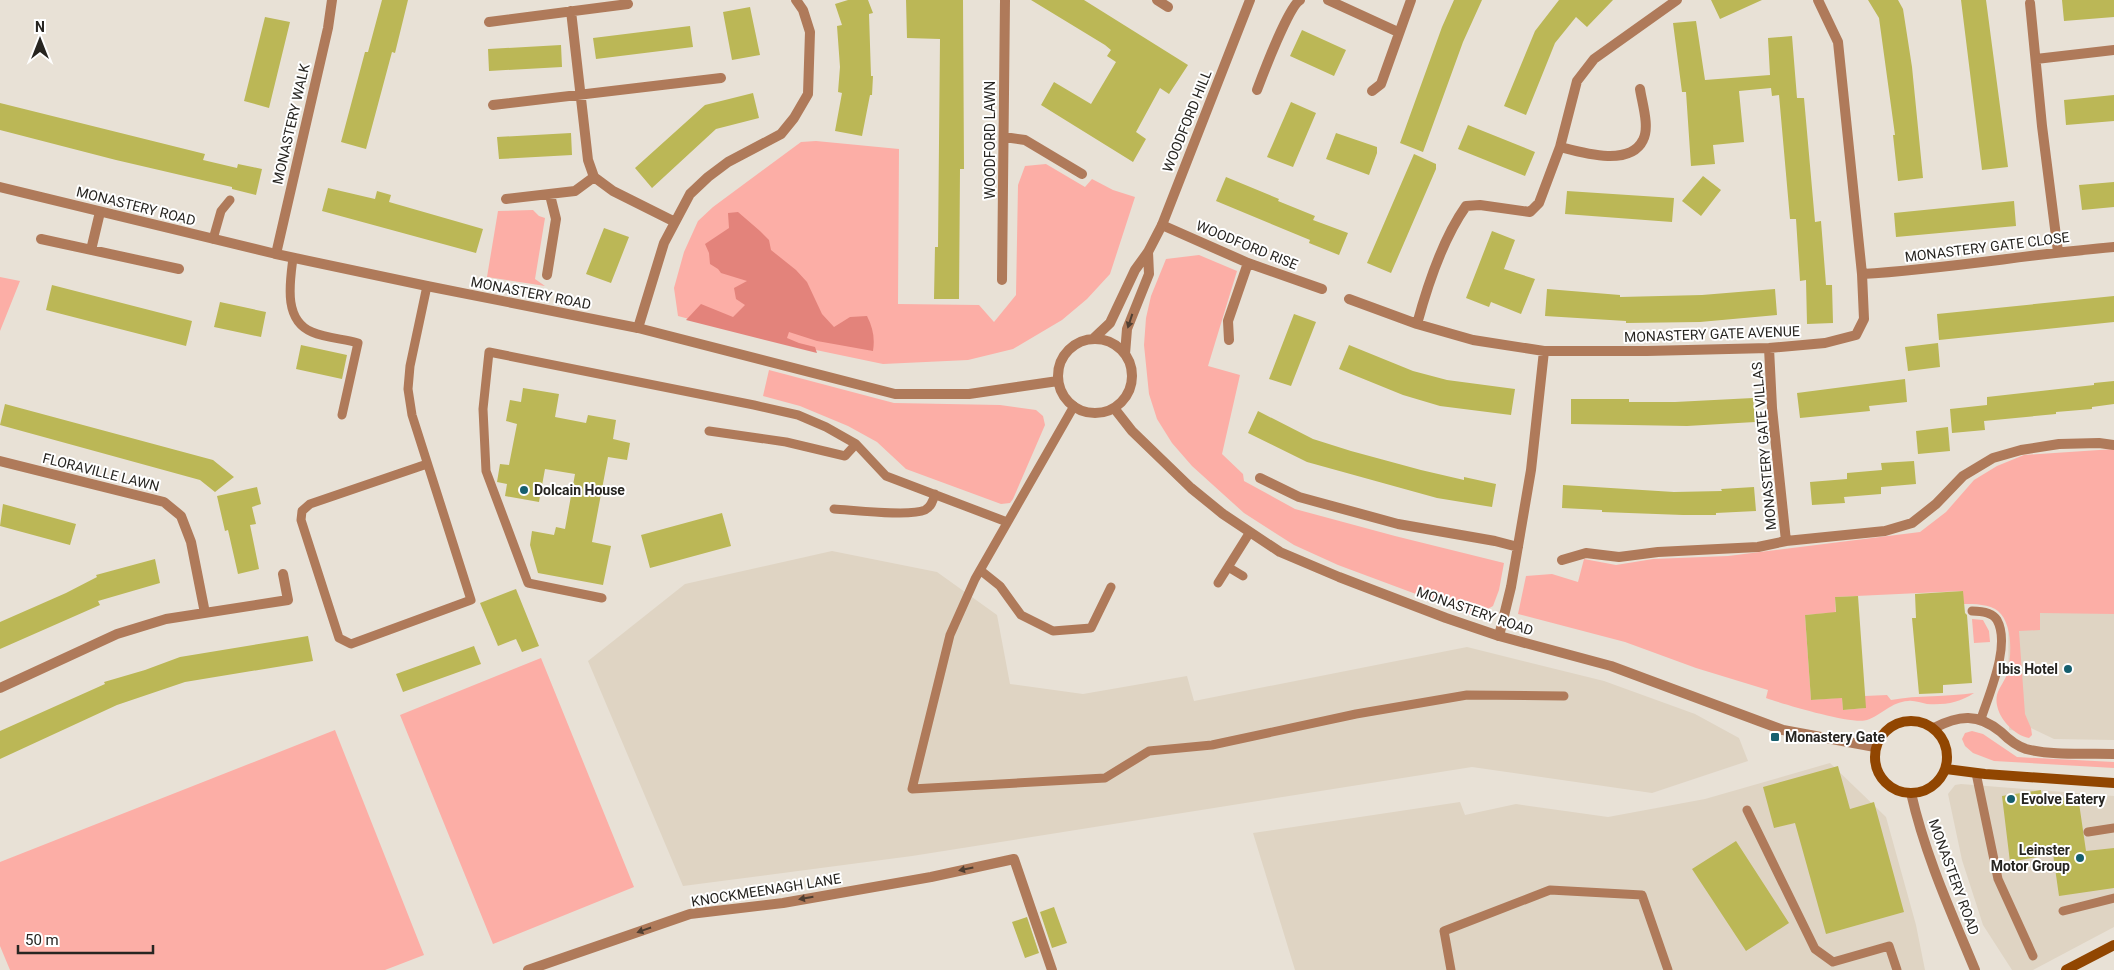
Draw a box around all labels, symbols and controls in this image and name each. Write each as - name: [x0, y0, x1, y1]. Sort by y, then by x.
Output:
- north arrow: [15, 15, 65, 65]
- text: N: [35, 19, 45, 35]
- street label: MONASTERY WALK: [269, 62, 313, 186]
- street label: WOODFORD HILL: [1159, 67, 1215, 174]
- street label: WOODFORD LAWN: [982, 81, 998, 199]
- street label: MONASTERY ROAD: [75, 183, 197, 229]
- street label: WOODFORD RISE: [1194, 217, 1300, 273]
- street label: MONASTERY GATE CLOSE: [1904, 229, 2070, 265]
- street label: MONASTERY ROAD: [469, 273, 593, 313]
- one-way arrow: [1125, 313, 1133, 328]
- street label: MONASTERY GATE AVENUE: [1624, 323, 1800, 345]
- street label: MONASTERY GATE VILLAS: [1749, 361, 1779, 531]
- street label: FLORAVILLE LAWN: [41, 450, 161, 494]
- place label: Dolcain House: [534, 482, 625, 498]
- marker: Dolcain House: [518, 484, 530, 496]
- street label: MONASTERY ROAD: [1415, 584, 1535, 638]
- place label: Ibis Hotel: [1998, 661, 2058, 677]
- marker: Ibis Hotel: [2062, 663, 2074, 675]
- place label: Monastery Gate: [1785, 729, 1886, 745]
- marker: Monastery Gate: [1769, 731, 1781, 743]
- place label: Evolve Eatery: [2021, 791, 2106, 807]
- marker: Evolve Eatery: [2005, 793, 2017, 805]
- street label: MONASTERY ROAD: [1926, 817, 1982, 937]
- place label: Leinster Motor Group: [1991, 842, 2070, 874]
- marker: Leinster Motor Group: [2074, 852, 2086, 864]
- one-way arrow: [959, 865, 974, 873]
- street label: KNOCKMEENAGH LANE: [690, 870, 842, 910]
- one-way arrow: [798, 895, 814, 903]
- scale bar: [18, 922, 152, 954]
- one-way arrow: [636, 926, 651, 934]
- text: 50 m: [25, 931, 59, 949]

